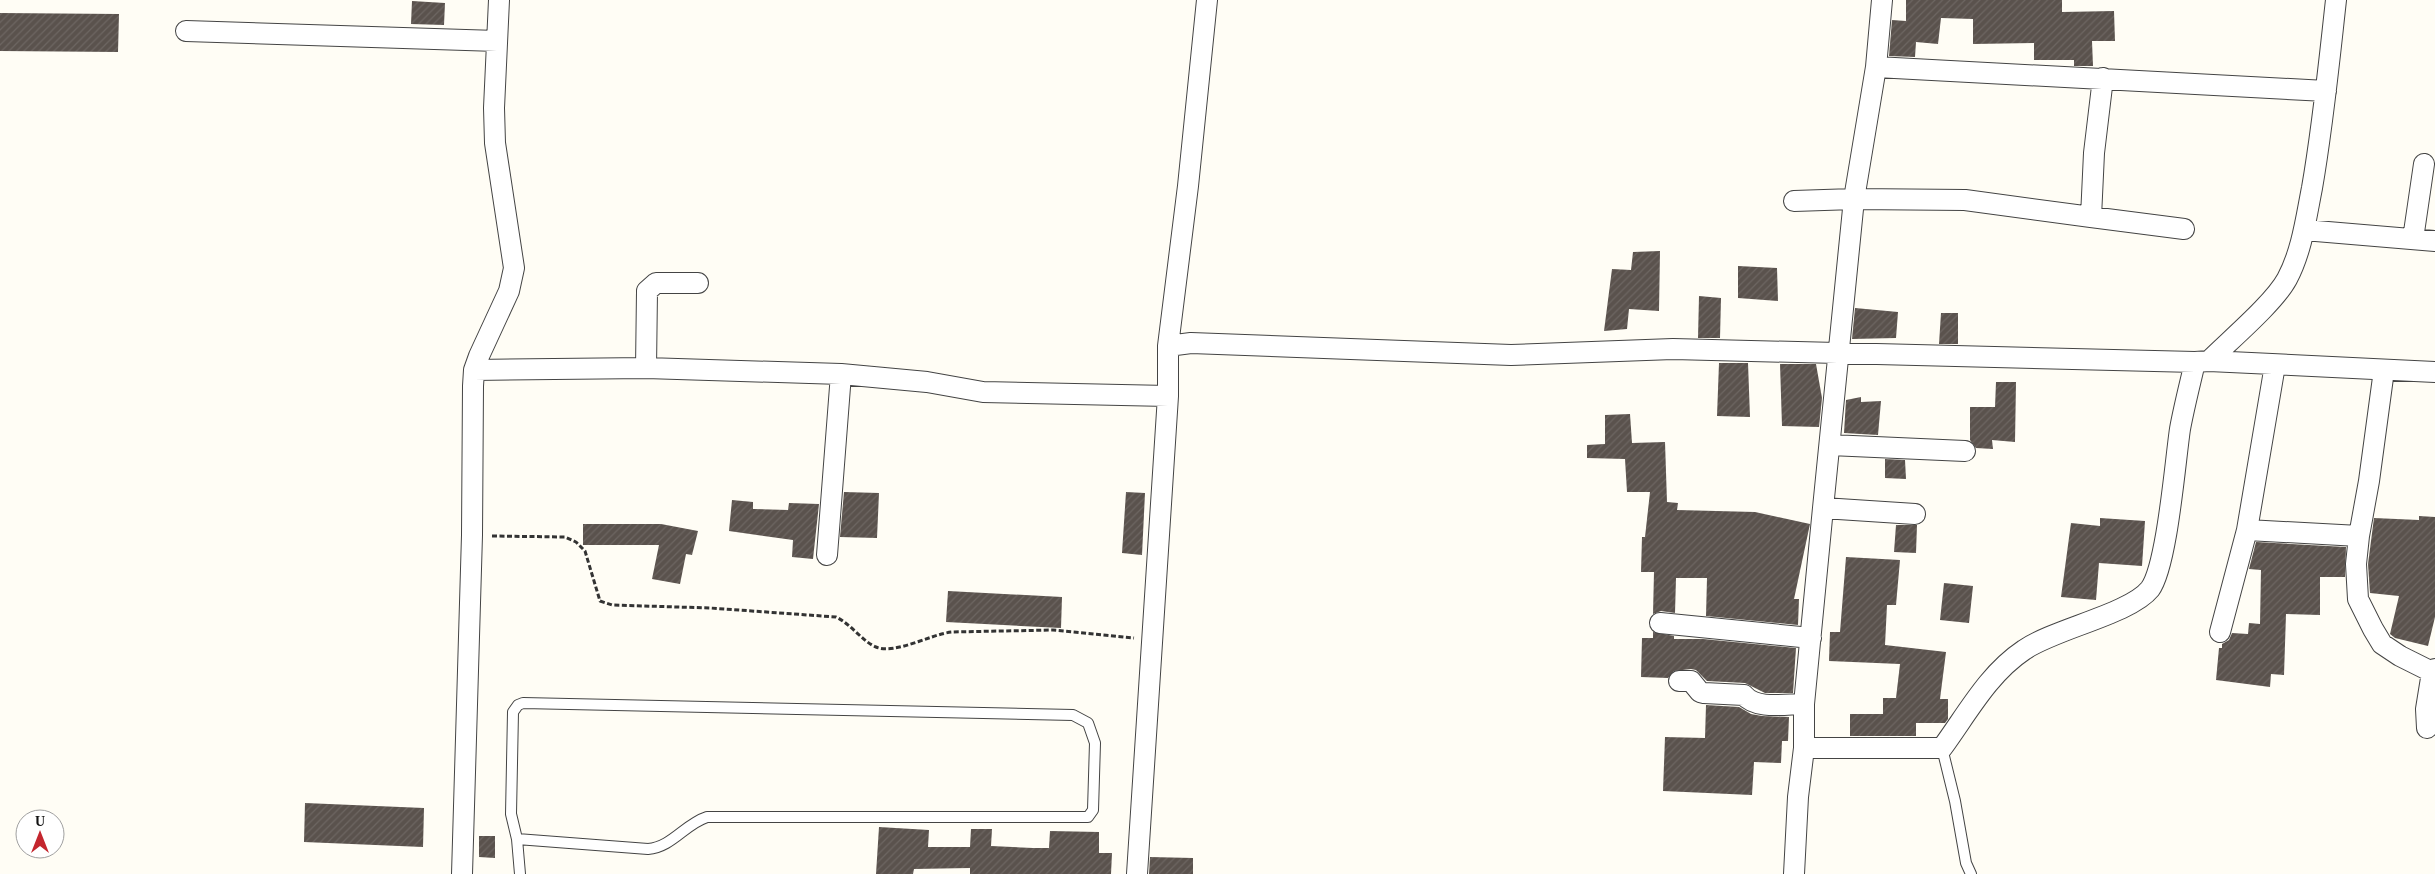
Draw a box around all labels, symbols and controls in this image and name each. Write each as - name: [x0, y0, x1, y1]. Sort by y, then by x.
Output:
- north arrow: [15, 809, 65, 859]
- text: U: [35, 814, 45, 829]

